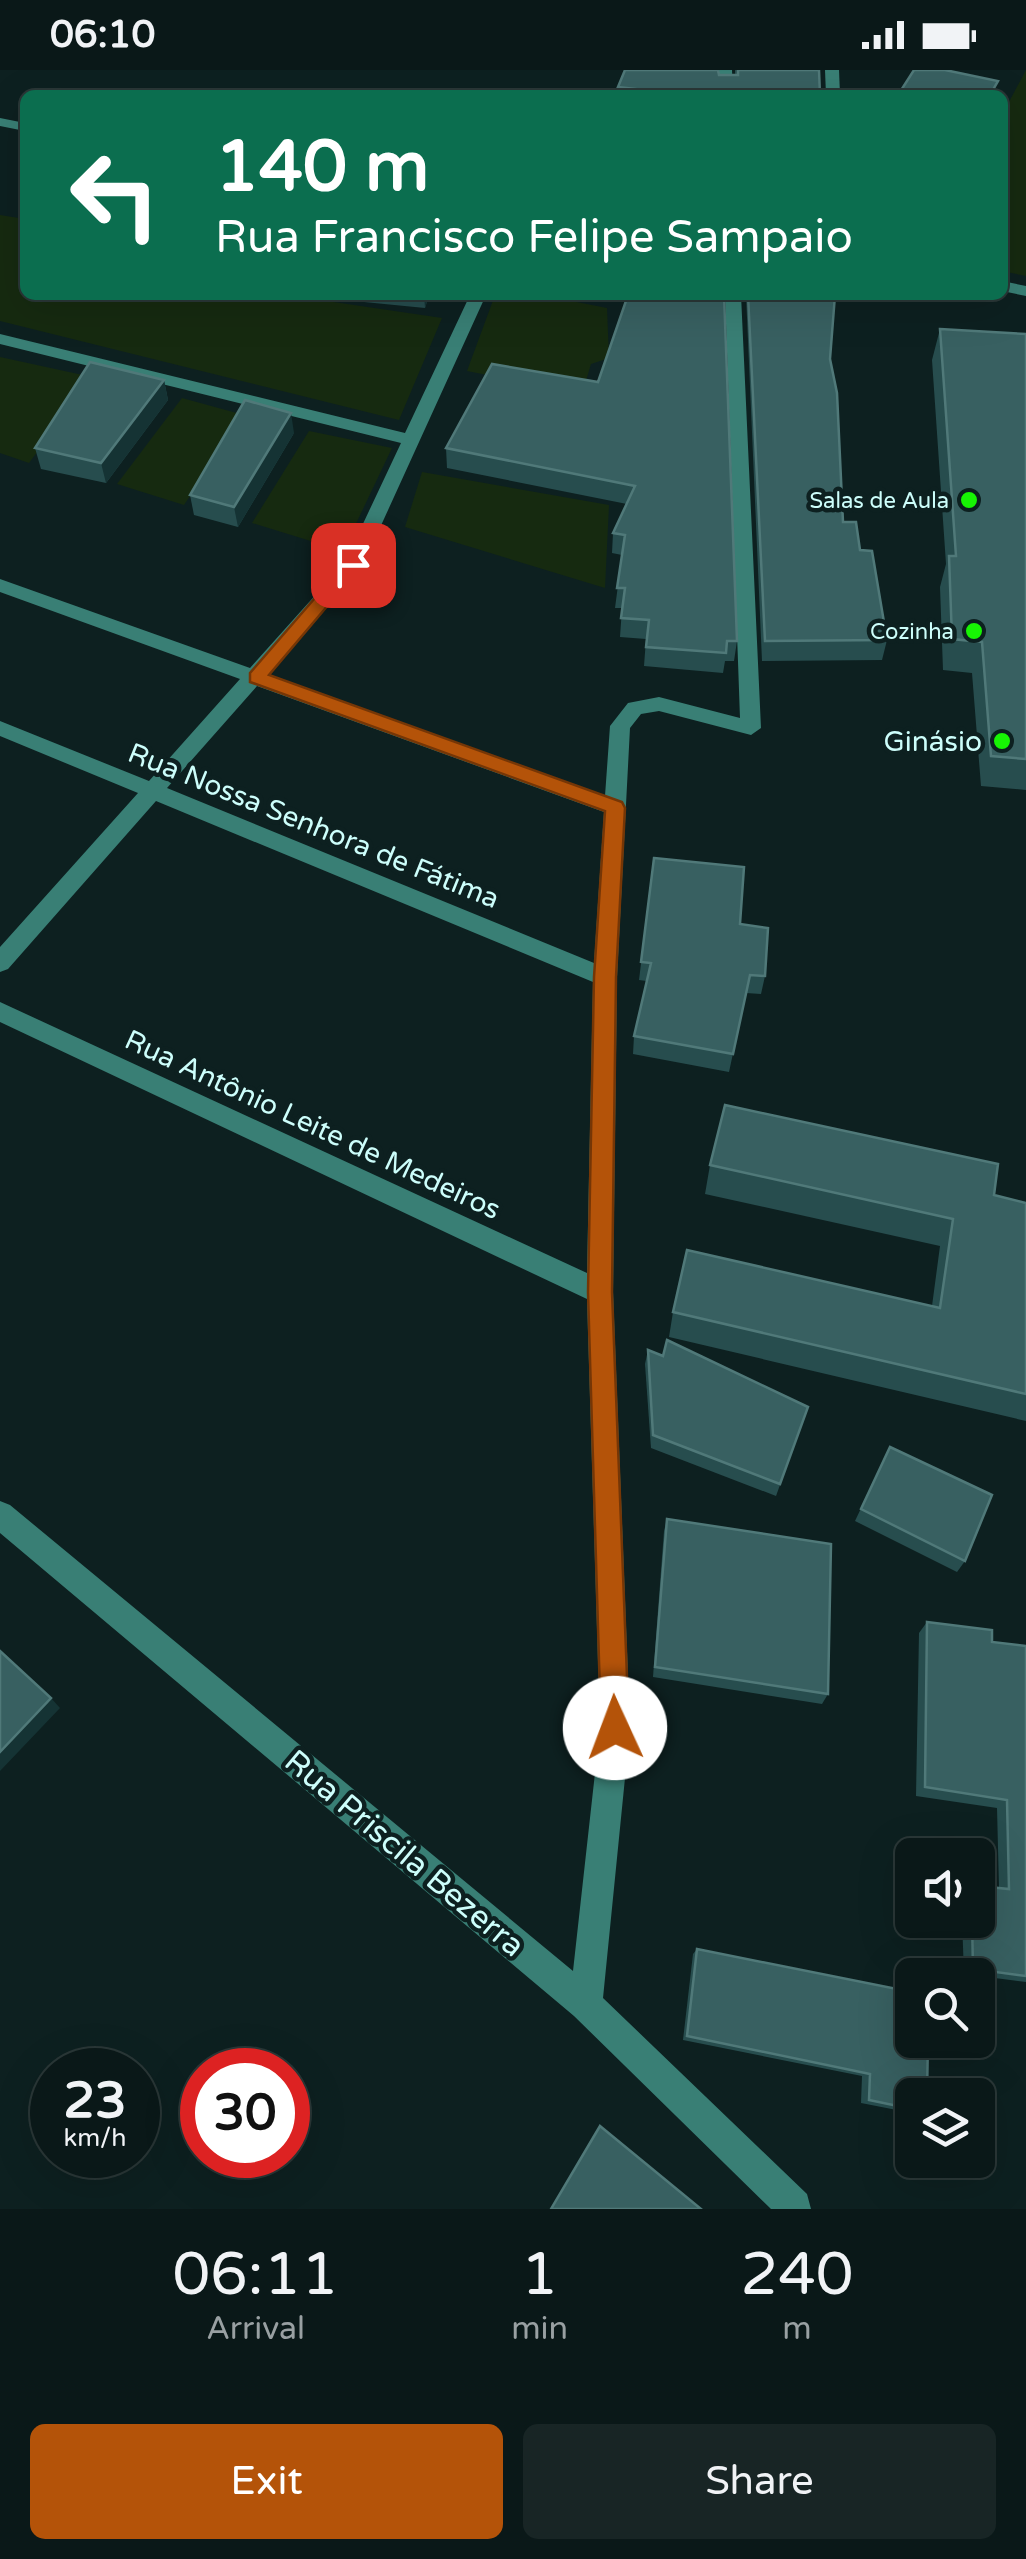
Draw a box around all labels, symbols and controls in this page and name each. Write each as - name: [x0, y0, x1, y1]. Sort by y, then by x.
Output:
- text: 06:10: [50, 12, 155, 58]
- text: 140 m: [215, 126, 429, 210]
- icon: left: [50, 130, 180, 260]
- text: Rua Francisco Felipe Sampaio: [215, 211, 853, 265]
- place label: Salas de Aula: [810, 488, 949, 514]
- marker: Salas de Aula: [958, 489, 980, 511]
- pin: [311, 523, 396, 608]
- icon: arrive: [326, 538, 381, 593]
- place label: Cozinha: [870, 619, 954, 645]
- marker: Cozinha: [963, 620, 985, 642]
- place label: Ginásio: [884, 725, 982, 759]
- marker: Ginásio: [991, 730, 1013, 752]
- street label: Rua Nossa Senhora de Fátima: [123, 736, 504, 916]
- street label: Rua Antônio Leite de Medeiros: [119, 1023, 506, 1227]
- position arrow: [563, 1676, 667, 1780]
- street label: Rua Priscila Bezerra: [277, 1742, 532, 1965]
- map controls: [895, 1838, 995, 2178]
- button: sound: [895, 1838, 995, 1938]
- button: search: [895, 1958, 995, 2058]
- speed limit sign: 30: [180, 2048, 310, 2178]
- text: 23: [64, 2071, 126, 2131]
- button: layers: [895, 2078, 995, 2178]
- text: km/h: [64, 2123, 126, 2153]
- text: 06:11: [172, 2239, 339, 2311]
- text: 1: [521, 2239, 558, 2311]
- text: 240: [740, 2239, 854, 2311]
- text: Arrival: [206, 2310, 305, 2348]
- text: min: [511, 2310, 568, 2348]
- text: m: [782, 2310, 812, 2348]
- button: Exit: [30, 2424, 503, 2539]
- button: Share: [523, 2424, 996, 2539]

